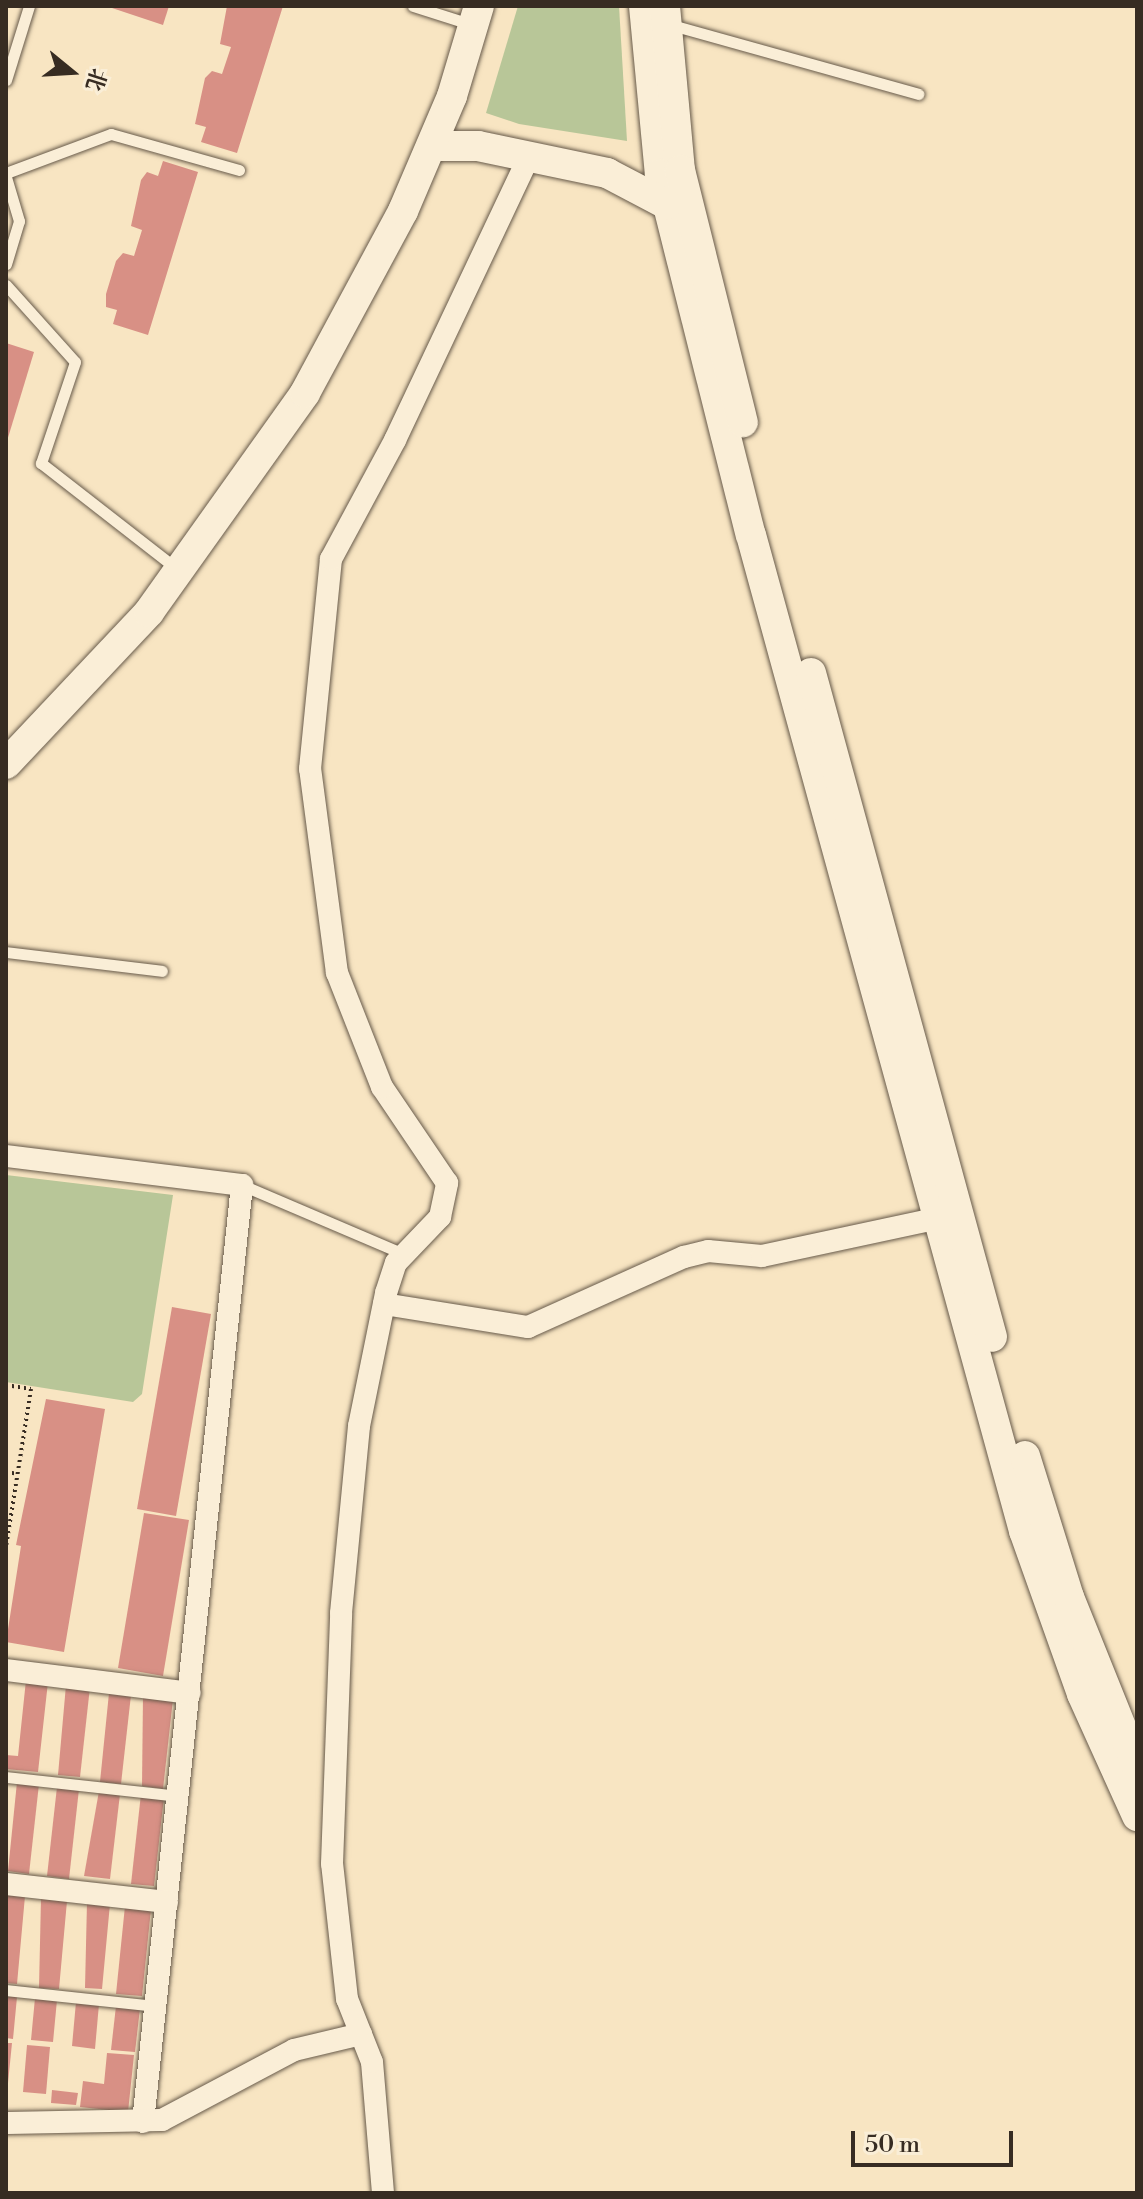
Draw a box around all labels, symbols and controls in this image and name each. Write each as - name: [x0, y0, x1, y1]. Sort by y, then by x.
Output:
- north arrow: [32, 32, 112, 112]
- text: 北: [79, 65, 112, 94]
- scale bar: [855, 2115, 1017, 2165]
- text: 50 m: [865, 2130, 920, 2160]

